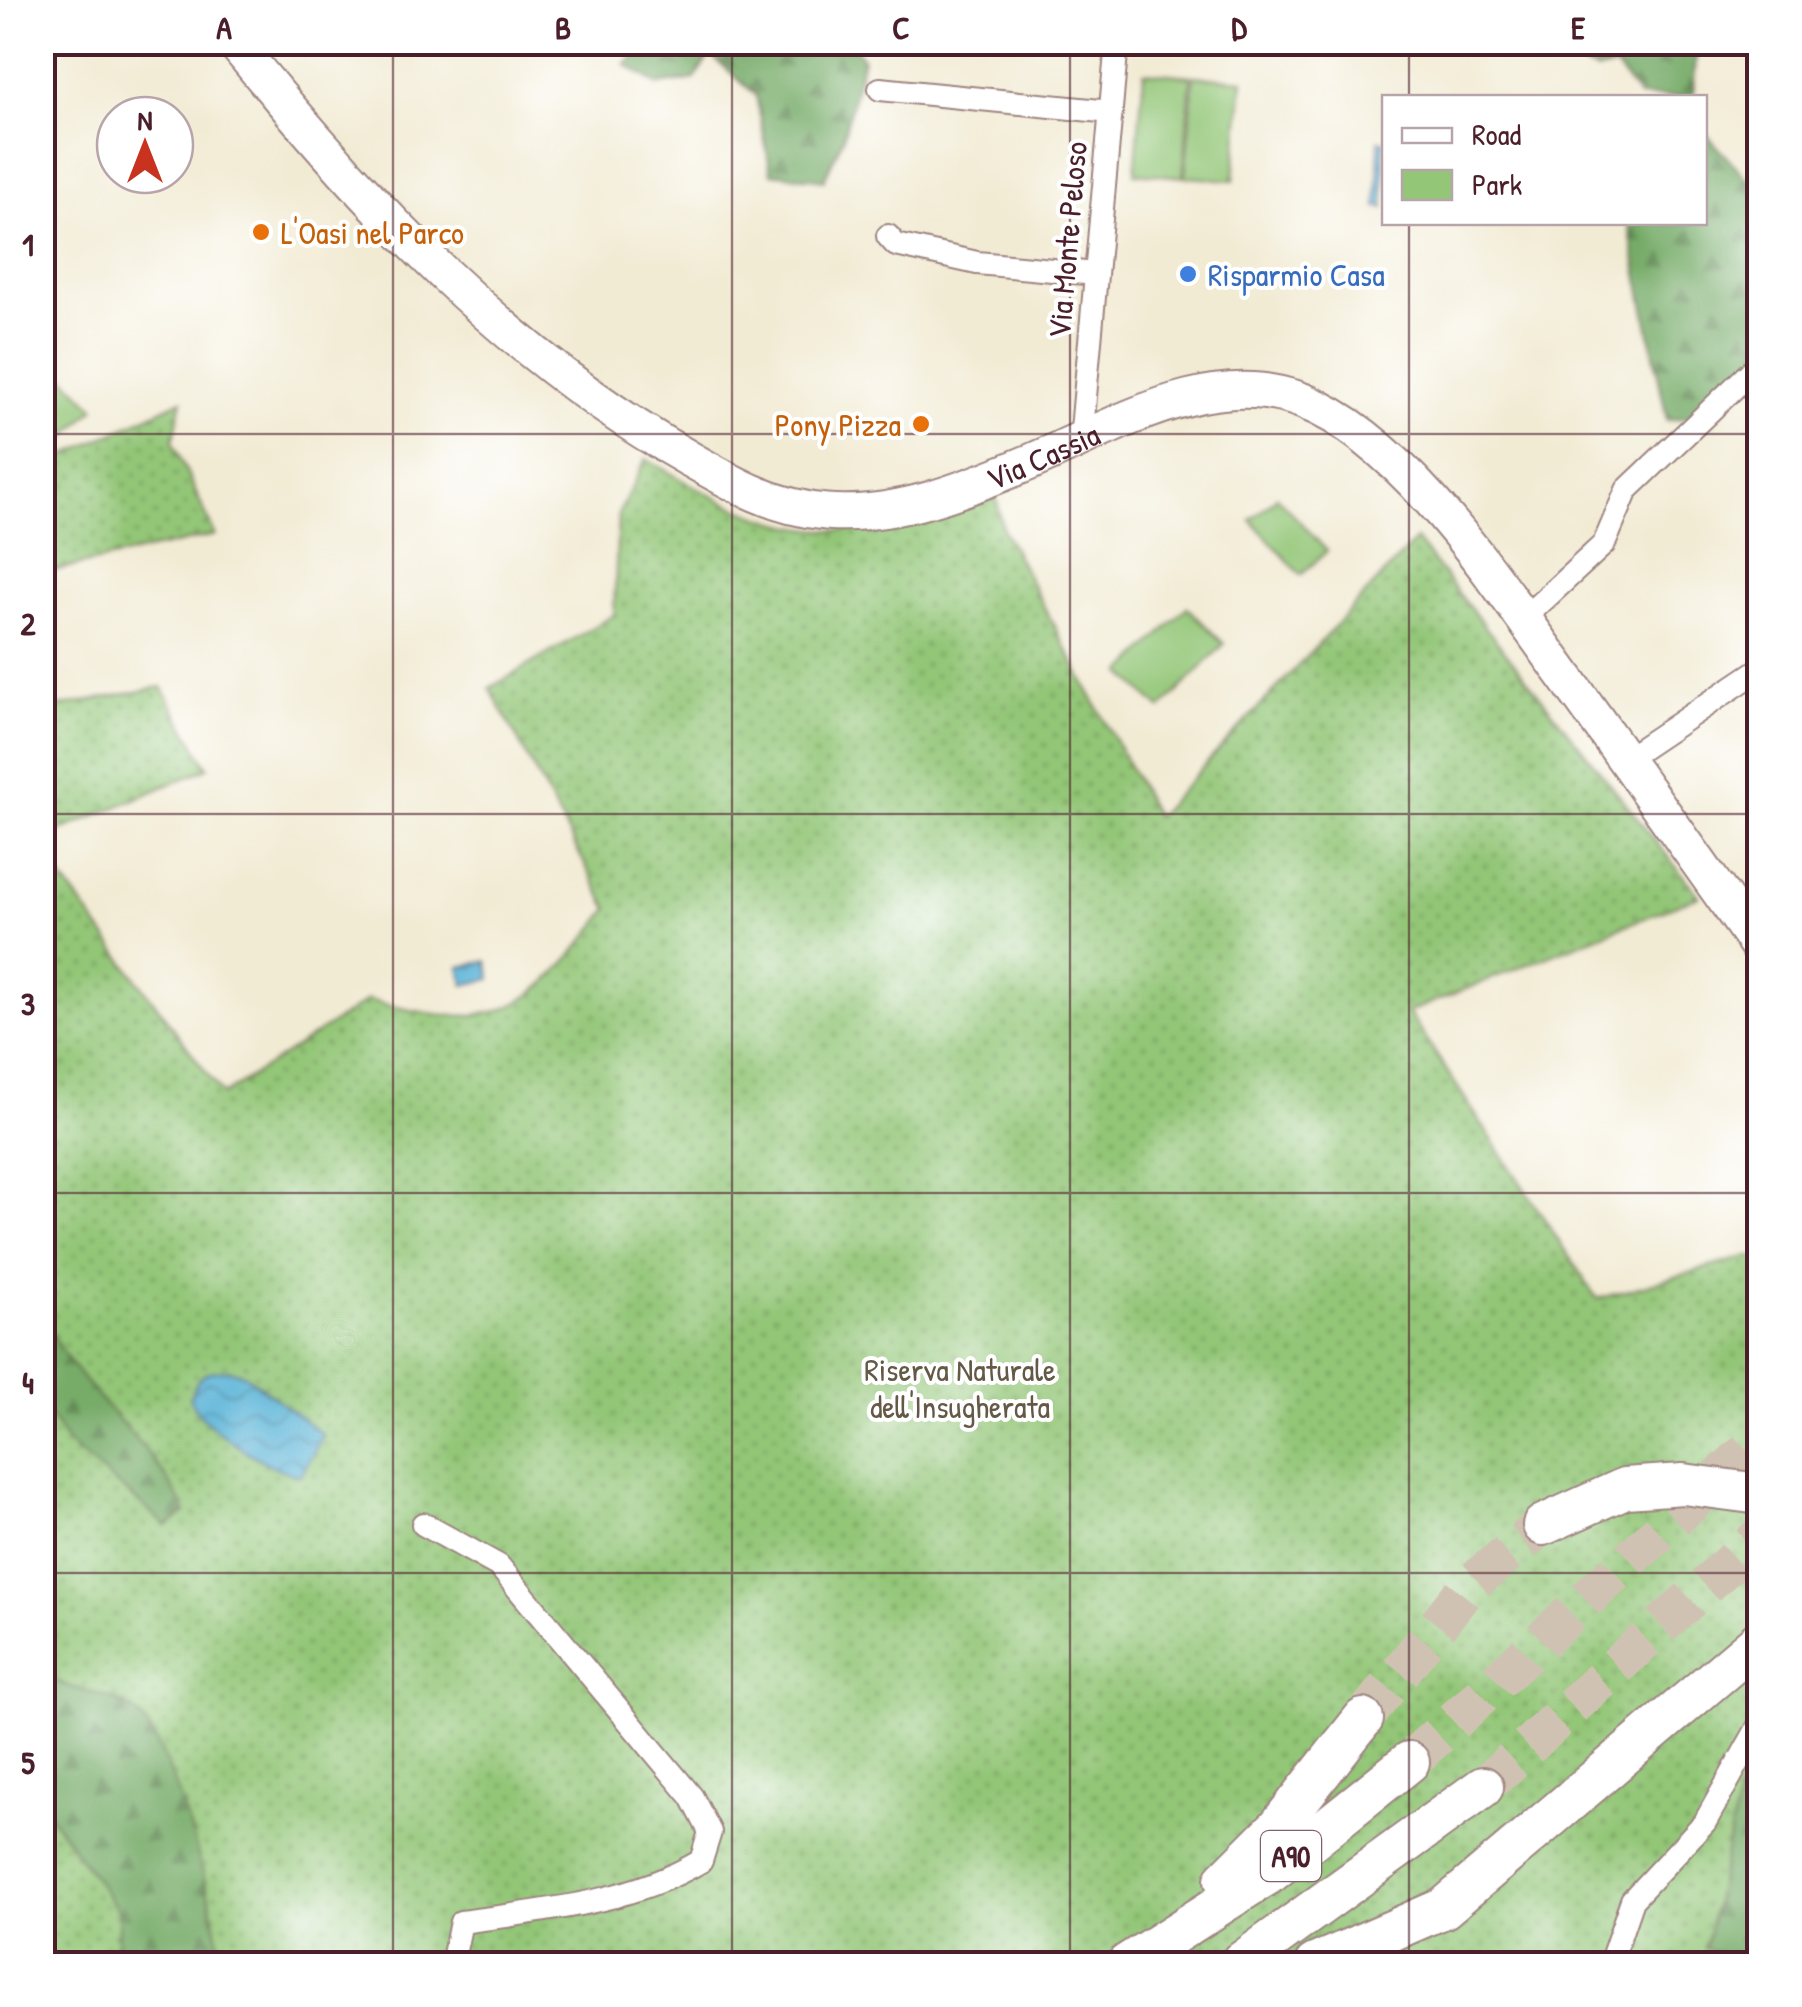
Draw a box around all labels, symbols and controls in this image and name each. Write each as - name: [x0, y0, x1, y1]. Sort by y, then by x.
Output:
- text: A: [216, 6, 232, 49]
- text: B: [555, 6, 571, 49]
- text: C: [892, 6, 910, 49]
- text: D: [1231, 6, 1247, 49]
- text: E: [1571, 6, 1586, 49]
- north arrow: [95, 95, 195, 195]
- legend: [1382, 95, 1707, 225]
- text: N: [138, 101, 153, 139]
- text: Road: [1472, 114, 1521, 154]
- street label: Via Monte Peloso: [1037, 140, 1097, 340]
- text: Park: [1472, 164, 1522, 204]
- place label: L'Oasi nel Parco: [281, 211, 464, 254]
- marker: L'Oasi nel Parco: [250, 221, 272, 243]
- text: 1: [22, 223, 34, 266]
- place label: Risparmio Casa: [1208, 253, 1385, 296]
- marker: Risparmio Casa: [1177, 263, 1199, 285]
- place label: Pony Pizza: [775, 403, 901, 446]
- street label: Via Cassia: [980, 412, 1106, 499]
- marker: Pony Pizza: [910, 413, 932, 435]
- text: 2: [21, 602, 37, 645]
- text: 3: [21, 982, 35, 1025]
- park label: Riserva Naturale dell'Insugherata: [864, 1348, 1056, 1428]
- text: 4: [22, 1361, 34, 1404]
- text: 5: [21, 1741, 35, 1784]
- road number: A90: [1261, 1831, 1321, 1881]

